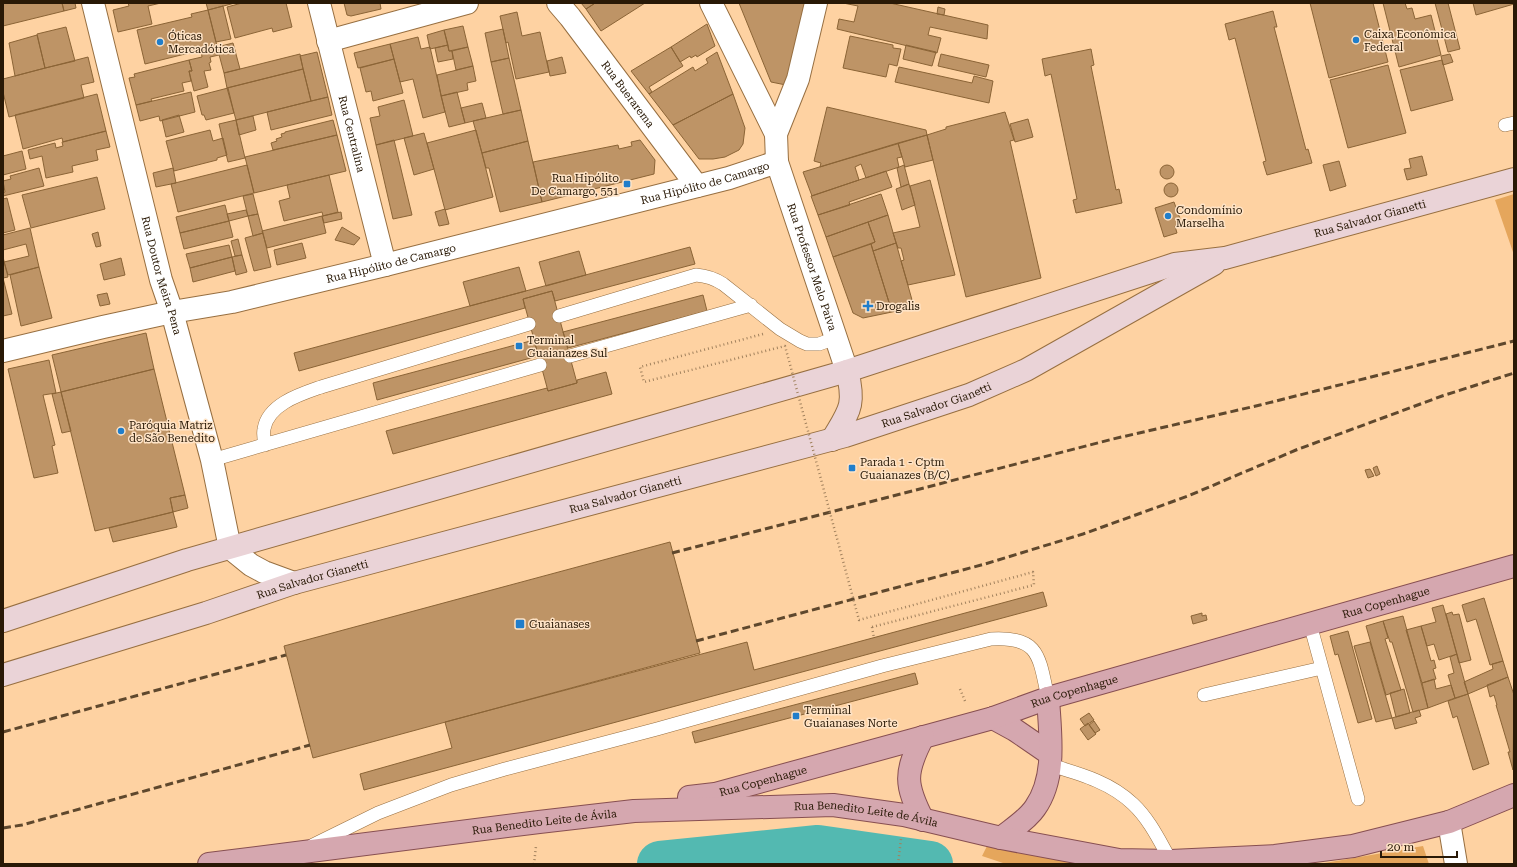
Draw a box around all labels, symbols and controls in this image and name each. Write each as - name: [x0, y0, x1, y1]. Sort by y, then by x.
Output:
- place label: Caixa Econômica Federal: [1364, 28, 1456, 54]
- place label: Óticas Mercadótica: [168, 29, 234, 56]
- marker: Caixa Econômica Federal: [1351, 35, 1361, 45]
- marker: Óticas Mercadótica: [155, 37, 165, 47]
- street label: Rua Buerarema: [599, 58, 657, 130]
- street label: Rua Centralina: [336, 94, 368, 174]
- street label: Rua Hipólito de Camargo: [639, 158, 771, 207]
- place label: Rua Hipólito De Camargo, 551: [531, 172, 619, 198]
- marker: Rua Hipólito De Camargo, 551: [622, 179, 632, 189]
- street label: Rua Salvador Gianetti: [1312, 197, 1428, 240]
- street label: Rua Professor Melo Paiva: [785, 201, 840, 332]
- place label: Condomínio Marselha: [1176, 204, 1243, 230]
- marker: Condomínio Marselha: [1163, 211, 1173, 221]
- street label: Rua Doutor Meira Pena: [139, 215, 184, 336]
- street label: Rua Hipólito de Camargo: [325, 241, 457, 285]
- place label: Drogalis: [876, 300, 920, 313]
- marker: Drogalis: [863, 301, 873, 311]
- place label: Terminal Guaianazes Sul: [527, 334, 608, 360]
- marker: Terminal Guaianazes Sul: [514, 341, 524, 351]
- street label: Rua Salvador Gianetti: [880, 379, 994, 430]
- place label: Paróquia Matriz de São Benedito: [129, 419, 215, 445]
- marker: Paróquia Matriz de São Benedito: [116, 426, 126, 436]
- place label: Parada 1 - Cptm Guaianazes (B/C): [860, 456, 950, 482]
- marker: Parada 1 - Cptm Guaianazes (B/C): [847, 463, 857, 473]
- street label: Rua Salvador Gianetti: [568, 473, 683, 516]
- street label: Rua Salvador Gianetti: [255, 557, 370, 602]
- street label: Rua Copenhague: [1341, 584, 1431, 621]
- marker: Guaianases: [514, 618, 526, 630]
- place label: Guaianases: [529, 618, 590, 631]
- street label: Rua Copenhague: [1029, 672, 1119, 710]
- place label: Terminal Guaianases Norte: [804, 704, 898, 730]
- marker: Terminal Guaianases Norte: [791, 711, 801, 721]
- street label: Rua Copenhague: [718, 763, 808, 799]
- street label: Rua Benedito Leite de Ávila: [794, 798, 939, 829]
- street label: Rua Benedito Leite de Ávila: [471, 807, 617, 837]
- scale bar: [1381, 833, 1457, 859]
- text: 20 m: [1387, 840, 1414, 854]

